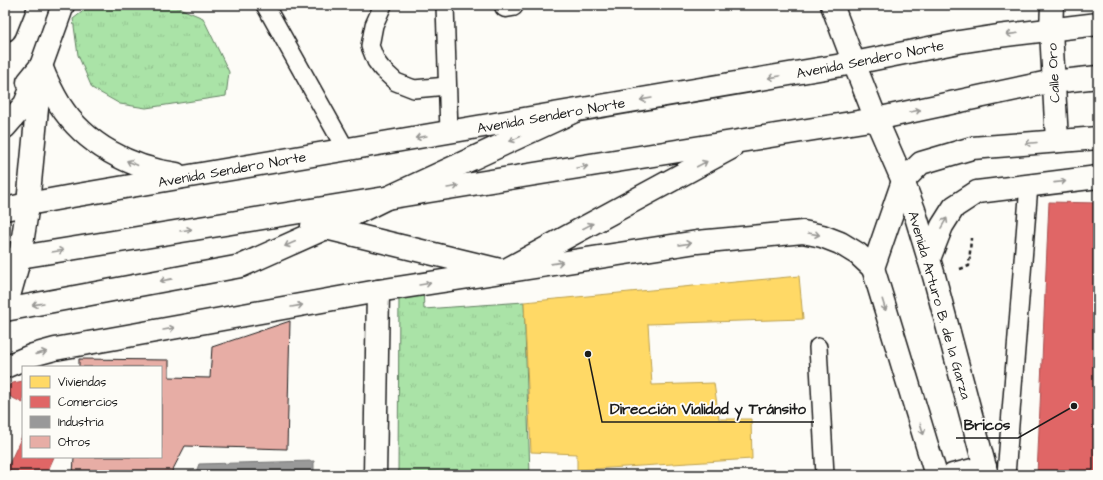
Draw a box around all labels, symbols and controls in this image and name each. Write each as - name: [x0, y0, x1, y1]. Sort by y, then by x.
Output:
- one-way arrow: [1006, 31, 1019, 38]
- street label: Avenida Sendero Norte: [795, 36, 946, 84]
- street label: Calle Oro: [1042, 43, 1066, 103]
- one-way arrow: [768, 73, 781, 81]
- street label: Avenida Sendero Norte: [476, 93, 627, 139]
- one-way arrow: [639, 95, 652, 103]
- one-way arrow: [908, 107, 921, 115]
- one-way arrow: [415, 133, 428, 141]
- one-way arrow: [509, 136, 521, 143]
- one-way arrow: [1025, 139, 1038, 147]
- street label: Avenida Sendero Norte: [157, 147, 308, 193]
- one-way arrow: [126, 158, 138, 166]
- one-way arrow: [696, 160, 708, 168]
- one-way arrow: [575, 163, 588, 171]
- one-way arrow: [1053, 178, 1066, 186]
- one-way arrow: [446, 183, 459, 191]
- street label: Avenida Arturo B. de la Garza: [903, 209, 976, 402]
- one-way arrow: [940, 217, 948, 229]
- one-way arrow: [582, 222, 594, 229]
- one-way arrow: [179, 226, 192, 234]
- one-way arrow: [807, 230, 820, 238]
- one-way arrow: [678, 240, 691, 248]
- one-way arrow: [285, 241, 297, 248]
- one-way arrow: [51, 247, 64, 255]
- one-way arrow: [550, 259, 563, 267]
- one-way arrow: [160, 276, 173, 284]
- one-way arrow: [418, 279, 431, 287]
- one-way arrow: [881, 298, 888, 311]
- one-way arrow: [32, 300, 45, 308]
- one-way arrow: [290, 301, 303, 309]
- one-way arrow: [162, 325, 175, 333]
- one-way arrow: [34, 348, 47, 356]
- legend: [22, 366, 162, 458]
- text: Viviendas: [58, 374, 106, 391]
- text: Comercios: [58, 394, 118, 411]
- callout: Dirección Vialidad y Tránsito: [602, 395, 814, 422]
- text: Dirección Vialidad y Tránsito: [610, 399, 806, 421]
- callout: Bricos: [956, 411, 1018, 438]
- text: Industria: [58, 414, 103, 431]
- text: Bricos: [964, 415, 1011, 436]
- one-way arrow: [919, 423, 926, 436]
- text: Otros: [58, 434, 90, 451]

